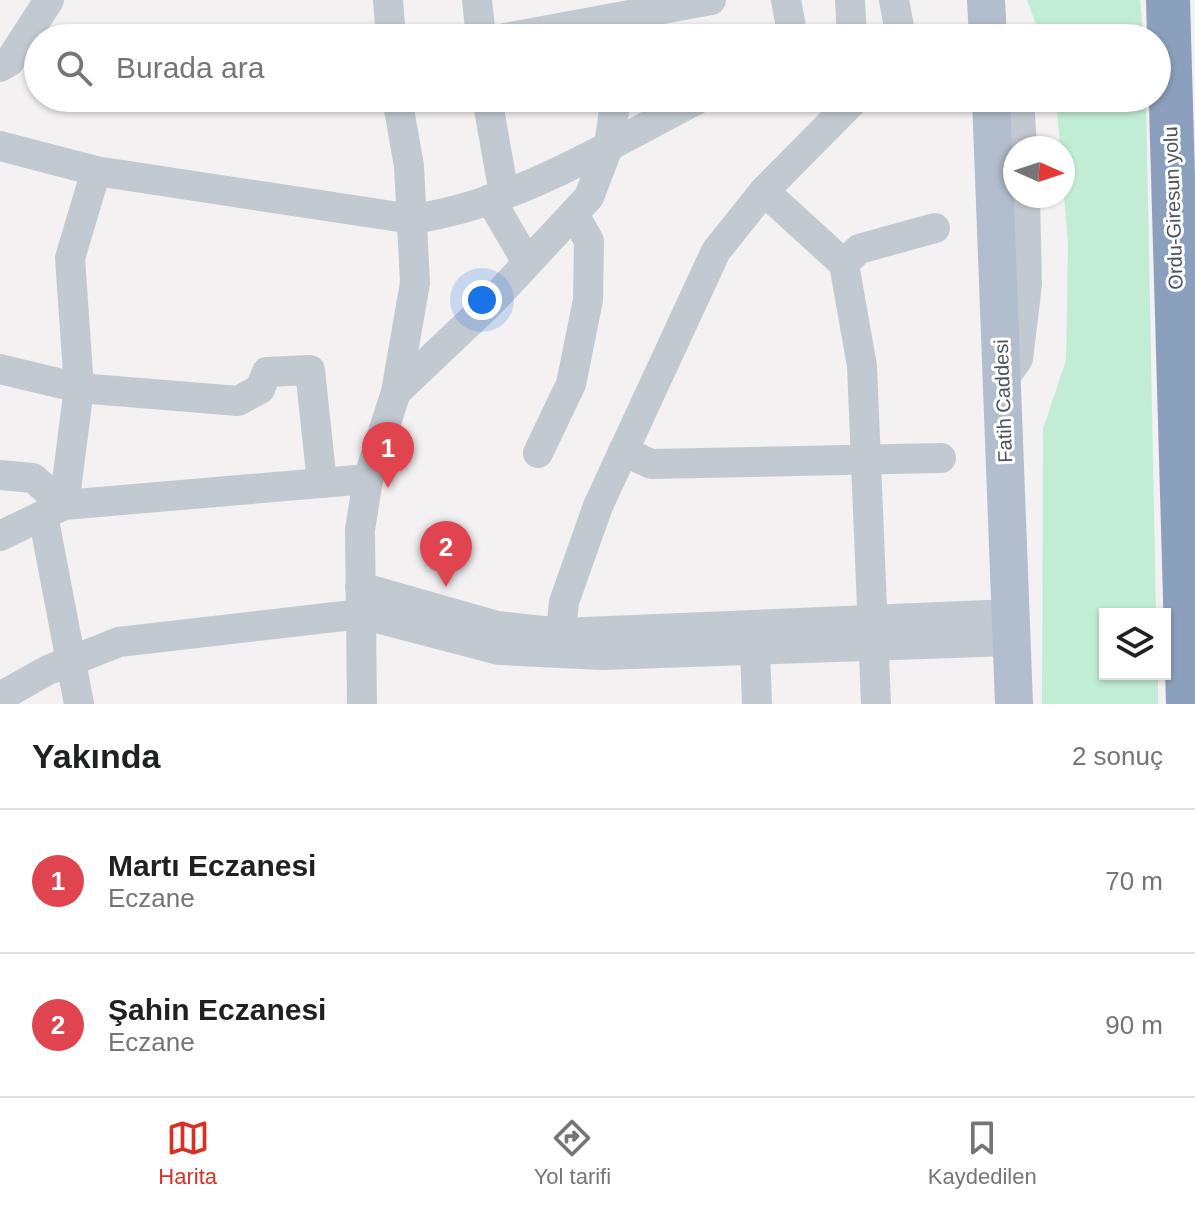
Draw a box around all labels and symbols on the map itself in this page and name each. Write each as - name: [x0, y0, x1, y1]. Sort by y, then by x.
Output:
- street label: Ordu-Giresun yolu: [1159, 126, 1187, 290]
- north arrow: [1003, 136, 1075, 208]
- your location: [462, 280, 502, 320]
- street label: Fatih Caddesi: [990, 339, 1016, 463]
- pin: 1: [362, 422, 414, 488]
- pin: 2: [420, 521, 472, 587]

